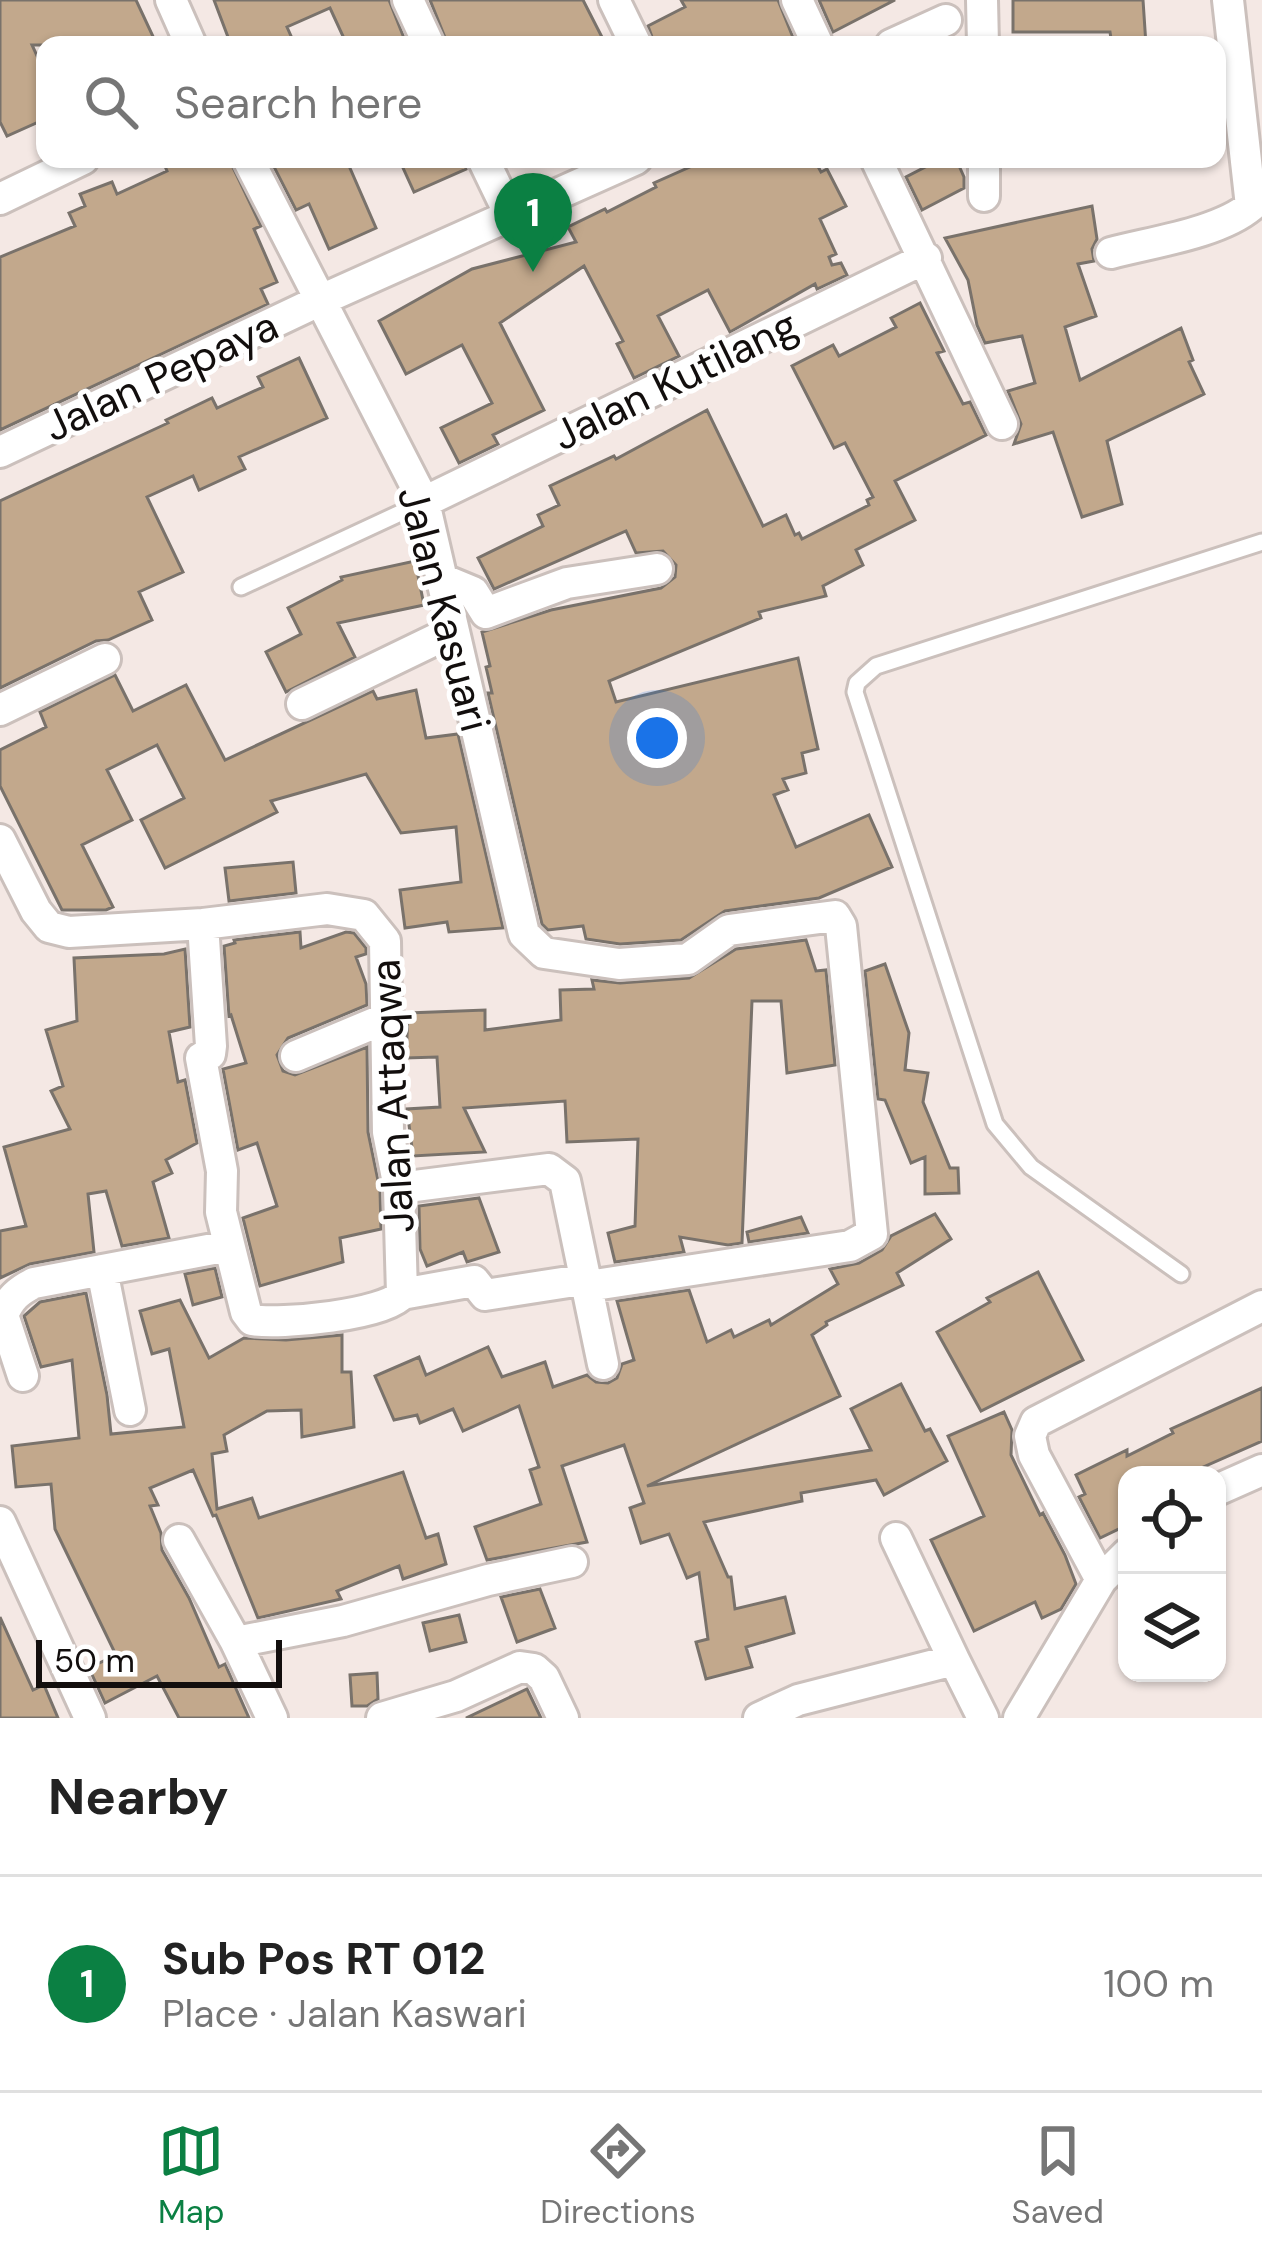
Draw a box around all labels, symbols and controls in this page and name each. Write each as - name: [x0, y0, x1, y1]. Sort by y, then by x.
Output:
- search box: [36, 36, 1226, 168]
- icon: search: [78, 69, 144, 135]
- text: Search here: [174, 73, 422, 132]
- pin: 1: [494, 173, 572, 272]
- street label: Jalan Kutilang: [544, 297, 806, 463]
- street label: Jalan Pepaya: [35, 298, 287, 454]
- street label: Jalan Kasuari: [385, 480, 503, 738]
- your location: [627, 708, 687, 768]
- street label: Jalan Attaqwa: [357, 958, 427, 1234]
- map controls: [1118, 1466, 1226, 1682]
- button: locate: [1118, 1466, 1226, 1574]
- button: layers: [1118, 1574, 1226, 1682]
- scale bar: [36, 1634, 282, 1687]
- text: 50 m: [54, 1639, 135, 1682]
- text: Nearby: [48, 1763, 229, 1830]
- text: Sub Pos RT 012: [162, 1929, 485, 1988]
- text: 1: [80, 1958, 94, 2009]
- text: 100 m: [1103, 1958, 1214, 2009]
- text: Place · Jalan Kaswari: [162, 1988, 527, 2039]
- tab: Map: [158, 2118, 224, 2233]
- tab: Directions: [540, 2118, 696, 2233]
- tab: Saved: [1012, 2118, 1104, 2233]

